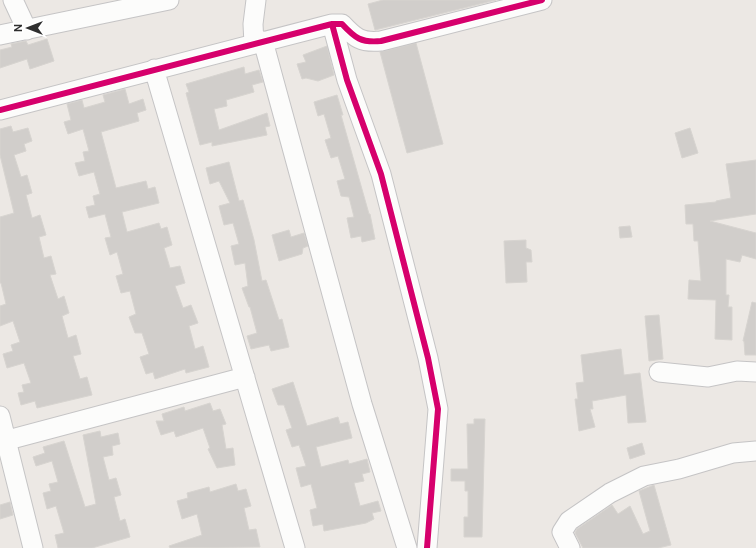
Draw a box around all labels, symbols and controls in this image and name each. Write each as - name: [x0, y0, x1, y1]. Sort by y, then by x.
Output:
- north arrow: [8, 8, 48, 48]
- text: N: [11, 24, 25, 32]

